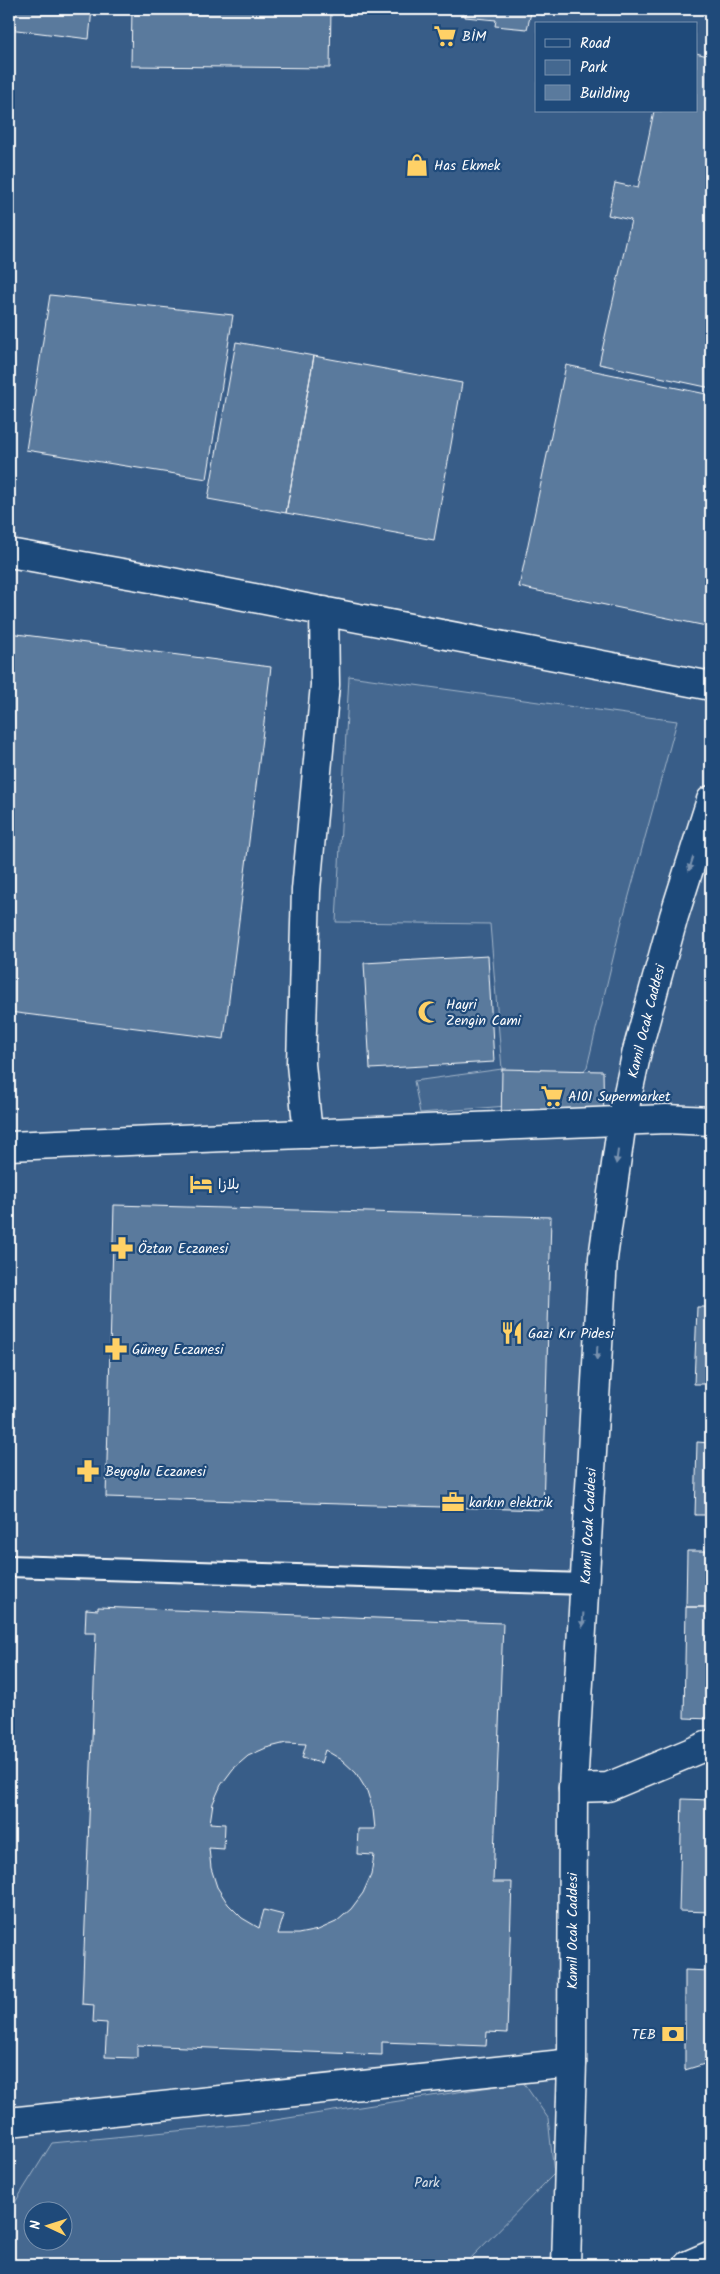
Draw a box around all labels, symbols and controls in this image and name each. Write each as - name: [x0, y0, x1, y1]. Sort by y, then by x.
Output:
- legend: [535, 22, 698, 112]
- supermarket icon: BİM: [432, 23, 458, 49]
- place label: BİM: [462, 26, 486, 48]
- text: Road: [580, 32, 611, 56]
- text: Park: [580, 56, 608, 80]
- text: Building: [580, 82, 630, 106]
- shop icon: Has Ekmek: [404, 152, 430, 178]
- place label: Has Ekmek: [434, 155, 501, 177]
- one-way arrow: [687, 856, 694, 871]
- street label: Kamil Ocak Caddesi: [622, 961, 672, 1080]
- place label: Hayri Zengin Cami: [446, 994, 522, 1032]
- mosque icon: Hayri Zengin Cami: [416, 999, 442, 1025]
- supermarket icon: A101 Supermarket: [539, 1083, 565, 1109]
- place label: A101 Supermarket: [568, 1086, 671, 1108]
- one-way arrow: [613, 1149, 621, 1165]
- hotel icon: بلازا: [188, 1171, 214, 1197]
- place label: بلازا: [218, 1174, 240, 1196]
- pharmacy icon: Öztan Eczanesi: [109, 1235, 135, 1261]
- place label: Öztan Eczanesi: [138, 1238, 229, 1260]
- restaurant icon: Gazi Kır Pidesi: [499, 1320, 525, 1346]
- place label: Gazi Kır Pidesi: [528, 1323, 615, 1345]
- pharmacy icon: Güney Eczanesi: [103, 1336, 129, 1362]
- place label: Güney Eczanesi: [132, 1339, 224, 1361]
- one-way arrow: [593, 1345, 601, 1361]
- pharmacy icon: Beyoglu Eczanesi: [75, 1458, 101, 1484]
- place label: Beyoglu Eczanesi: [105, 1461, 206, 1483]
- street label: Kamil Ocak Caddesi: [575, 1467, 603, 1585]
- office icon: karkın elektrik: [440, 1489, 466, 1515]
- place label: karkın elektrik: [469, 1492, 553, 1514]
- one-way arrow: [578, 1612, 586, 1628]
- street label: Kamil Ocak Caddesi: [562, 1872, 584, 1989]
- bank icon: TEB: [660, 2021, 686, 2047]
- place label: TEB: [631, 2024, 656, 2046]
- park label: Park: [414, 2172, 440, 2194]
- north arrow: [22, 2202, 72, 2252]
- text: N: [25, 2220, 47, 2230]

